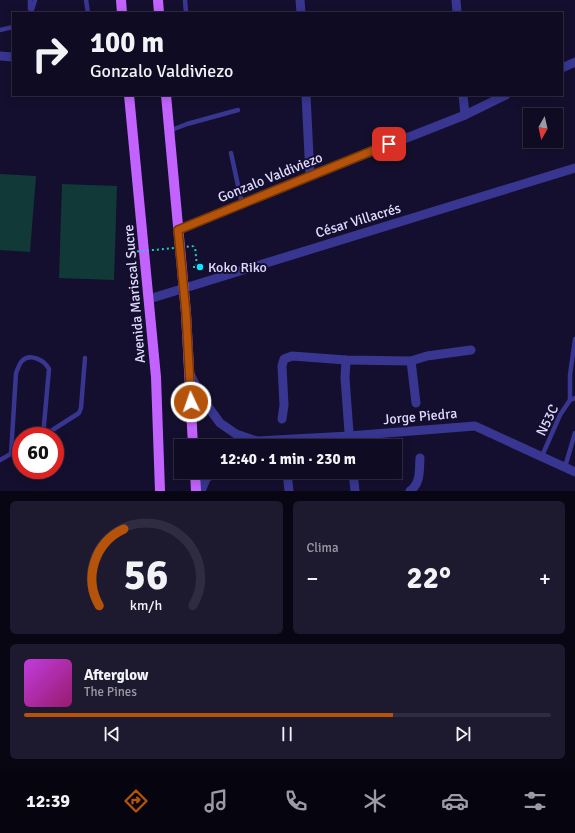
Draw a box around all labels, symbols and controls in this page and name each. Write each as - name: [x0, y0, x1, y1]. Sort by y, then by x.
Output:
- text: 100 m: [90, 26, 164, 60]
- icon: right: [24, 28, 76, 80]
- text: Gonzalo Valdiviezo: [90, 60, 233, 82]
- north arrow: [523, 108, 563, 148]
- map controls: [523, 108, 563, 148]
- pin: [372, 127, 406, 161]
- icon: arrive: [378, 133, 400, 155]
- street label: Gonzalo Valdiviezo: [215, 149, 325, 206]
- street label: César Villacrés: [313, 199, 403, 242]
- street label: Avenida Mariscal Sucre: [120, 224, 149, 364]
- place label: Koko Riko: [208, 259, 267, 276]
- marker: Koko Riko: [195, 262, 205, 272]
- position arrow: [170, 381, 212, 423]
- street label: N53C: [533, 402, 562, 439]
- street label: Jorge Piedra: [382, 405, 458, 428]
- speed limit sign: 60: [12, 427, 64, 479]
- text: 12:40 · 1 min · 230 m: [220, 450, 356, 468]
- text: Clima: [307, 540, 339, 556]
- text: 56: [124, 549, 169, 600]
- text: 22°: [407, 560, 451, 597]
- text: −: [307, 565, 318, 592]
- text: +: [539, 565, 551, 592]
- text: km/h: [130, 596, 162, 613]
- text: Afterglow: [84, 666, 148, 684]
- text: The Pines: [84, 684, 137, 700]
- icon: previous: [101, 723, 123, 745]
- icon: pause: [276, 723, 298, 745]
- icon: next: [452, 723, 474, 745]
- icon: directions: [122, 787, 150, 815]
- icon: music: [202, 787, 230, 815]
- icon: phone: [282, 787, 310, 815]
- icon: climate: [361, 787, 389, 815]
- icon: car: [441, 787, 469, 815]
- icon: filters: [521, 787, 549, 815]
- text: 12:39: [26, 790, 70, 812]

